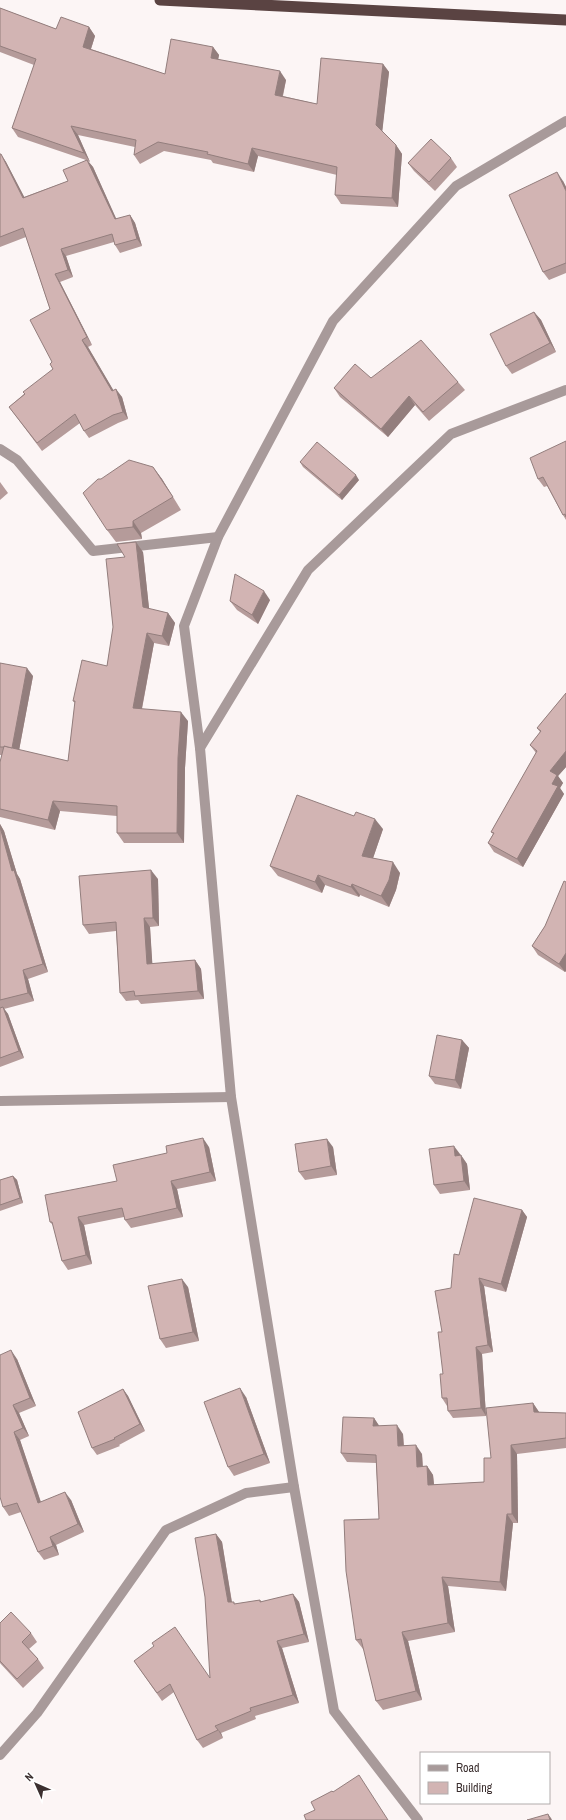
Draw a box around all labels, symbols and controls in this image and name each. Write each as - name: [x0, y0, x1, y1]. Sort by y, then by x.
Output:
- legend: [420, 1752, 550, 1804]
- text: Road: [456, 1760, 480, 1776]
- north arrow: [16, 1764, 56, 1804]
- text: N: [22, 1770, 36, 1784]
- text: Building: [456, 1780, 493, 1796]

